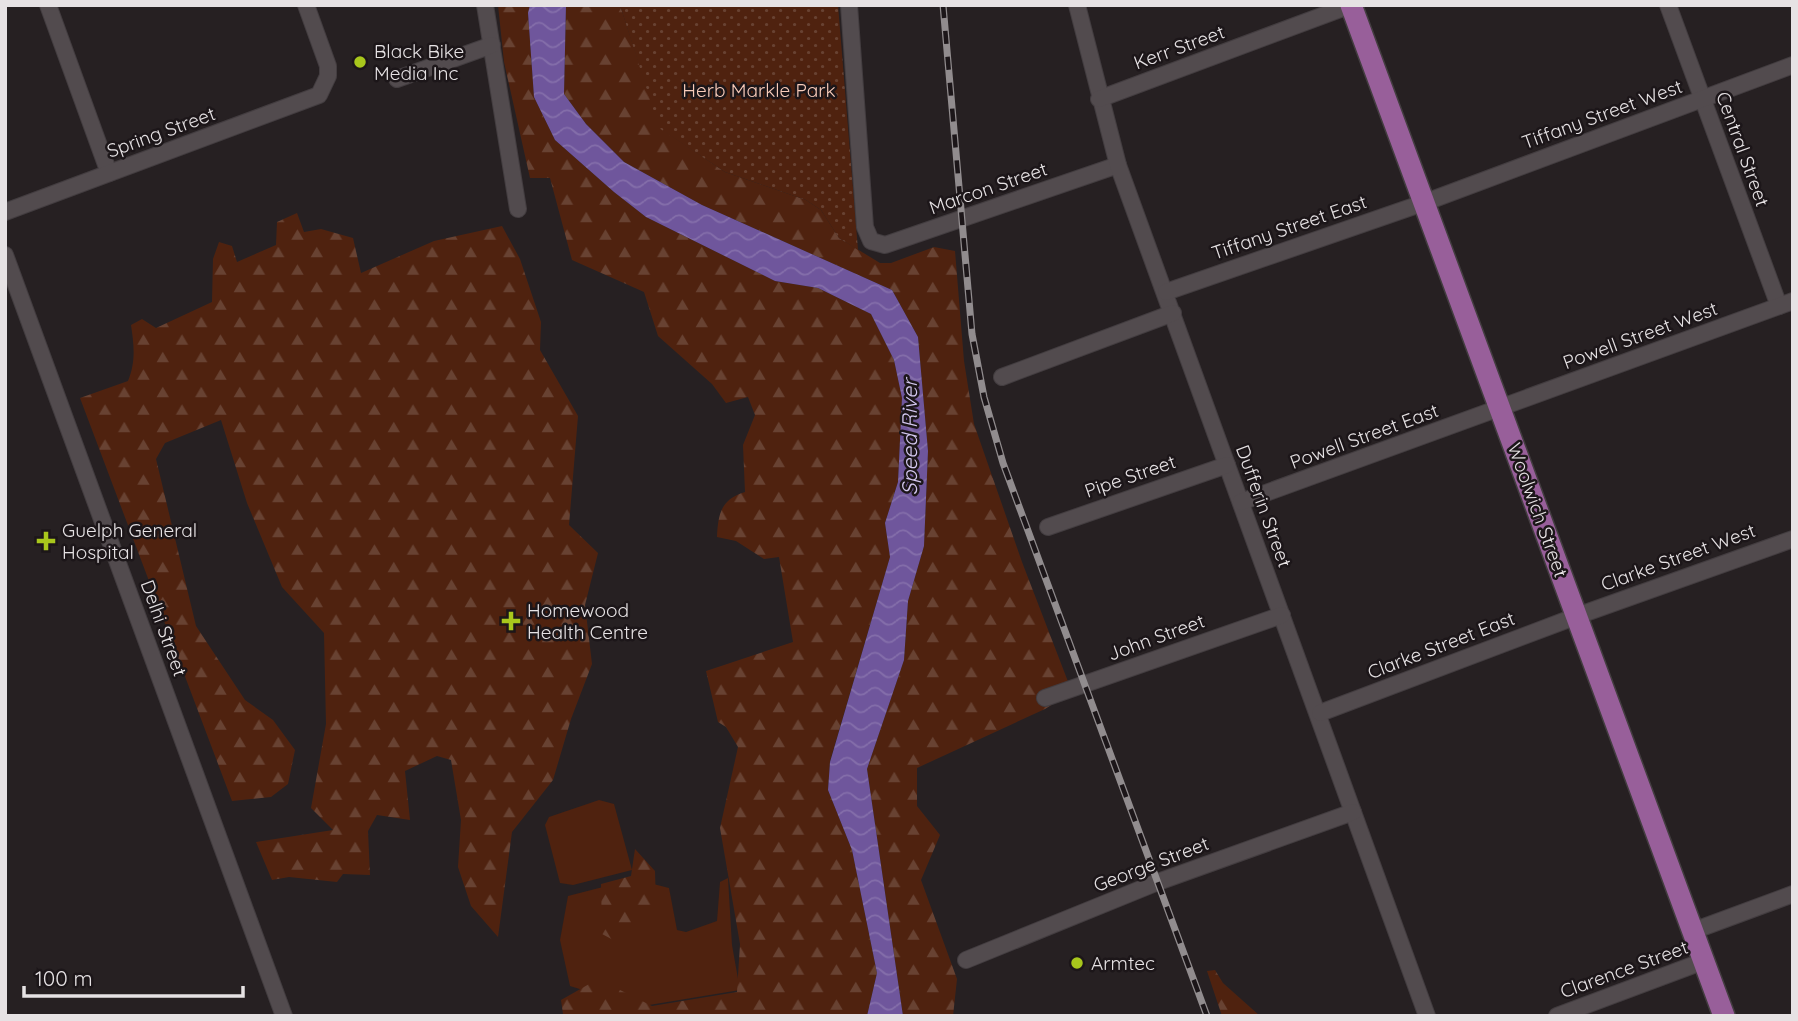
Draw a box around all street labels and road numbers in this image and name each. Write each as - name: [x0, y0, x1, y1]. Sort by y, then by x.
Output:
- street label: Kerr Street: [1130, 19, 1228, 75]
- street label: Tiffany Street West: [1519, 74, 1685, 154]
- street label: Central Street: [1711, 88, 1775, 210]
- street label: Spring Street: [104, 101, 218, 163]
- street label: Marcon Street: [926, 157, 1050, 219]
- street label: Tiffany Street East: [1208, 189, 1370, 265]
- street label: Powell Street West: [1559, 296, 1721, 374]
- street label: Powell Street East: [1286, 398, 1442, 474]
- street label: Woolwich Street: [1503, 440, 1573, 580]
- street label: Dufferin Street: [1231, 442, 1297, 570]
- street label: Pipe Street: [1081, 449, 1179, 503]
- street label: Clarke Street West: [1598, 518, 1758, 596]
- street label: Delhi Street: [135, 576, 193, 680]
- street label: Clarke Street East: [1364, 606, 1518, 684]
- street label: John Street: [1104, 608, 1208, 666]
- street label: George Street: [1090, 831, 1212, 897]
- street label: Clarence Street: [1557, 935, 1691, 1003]

